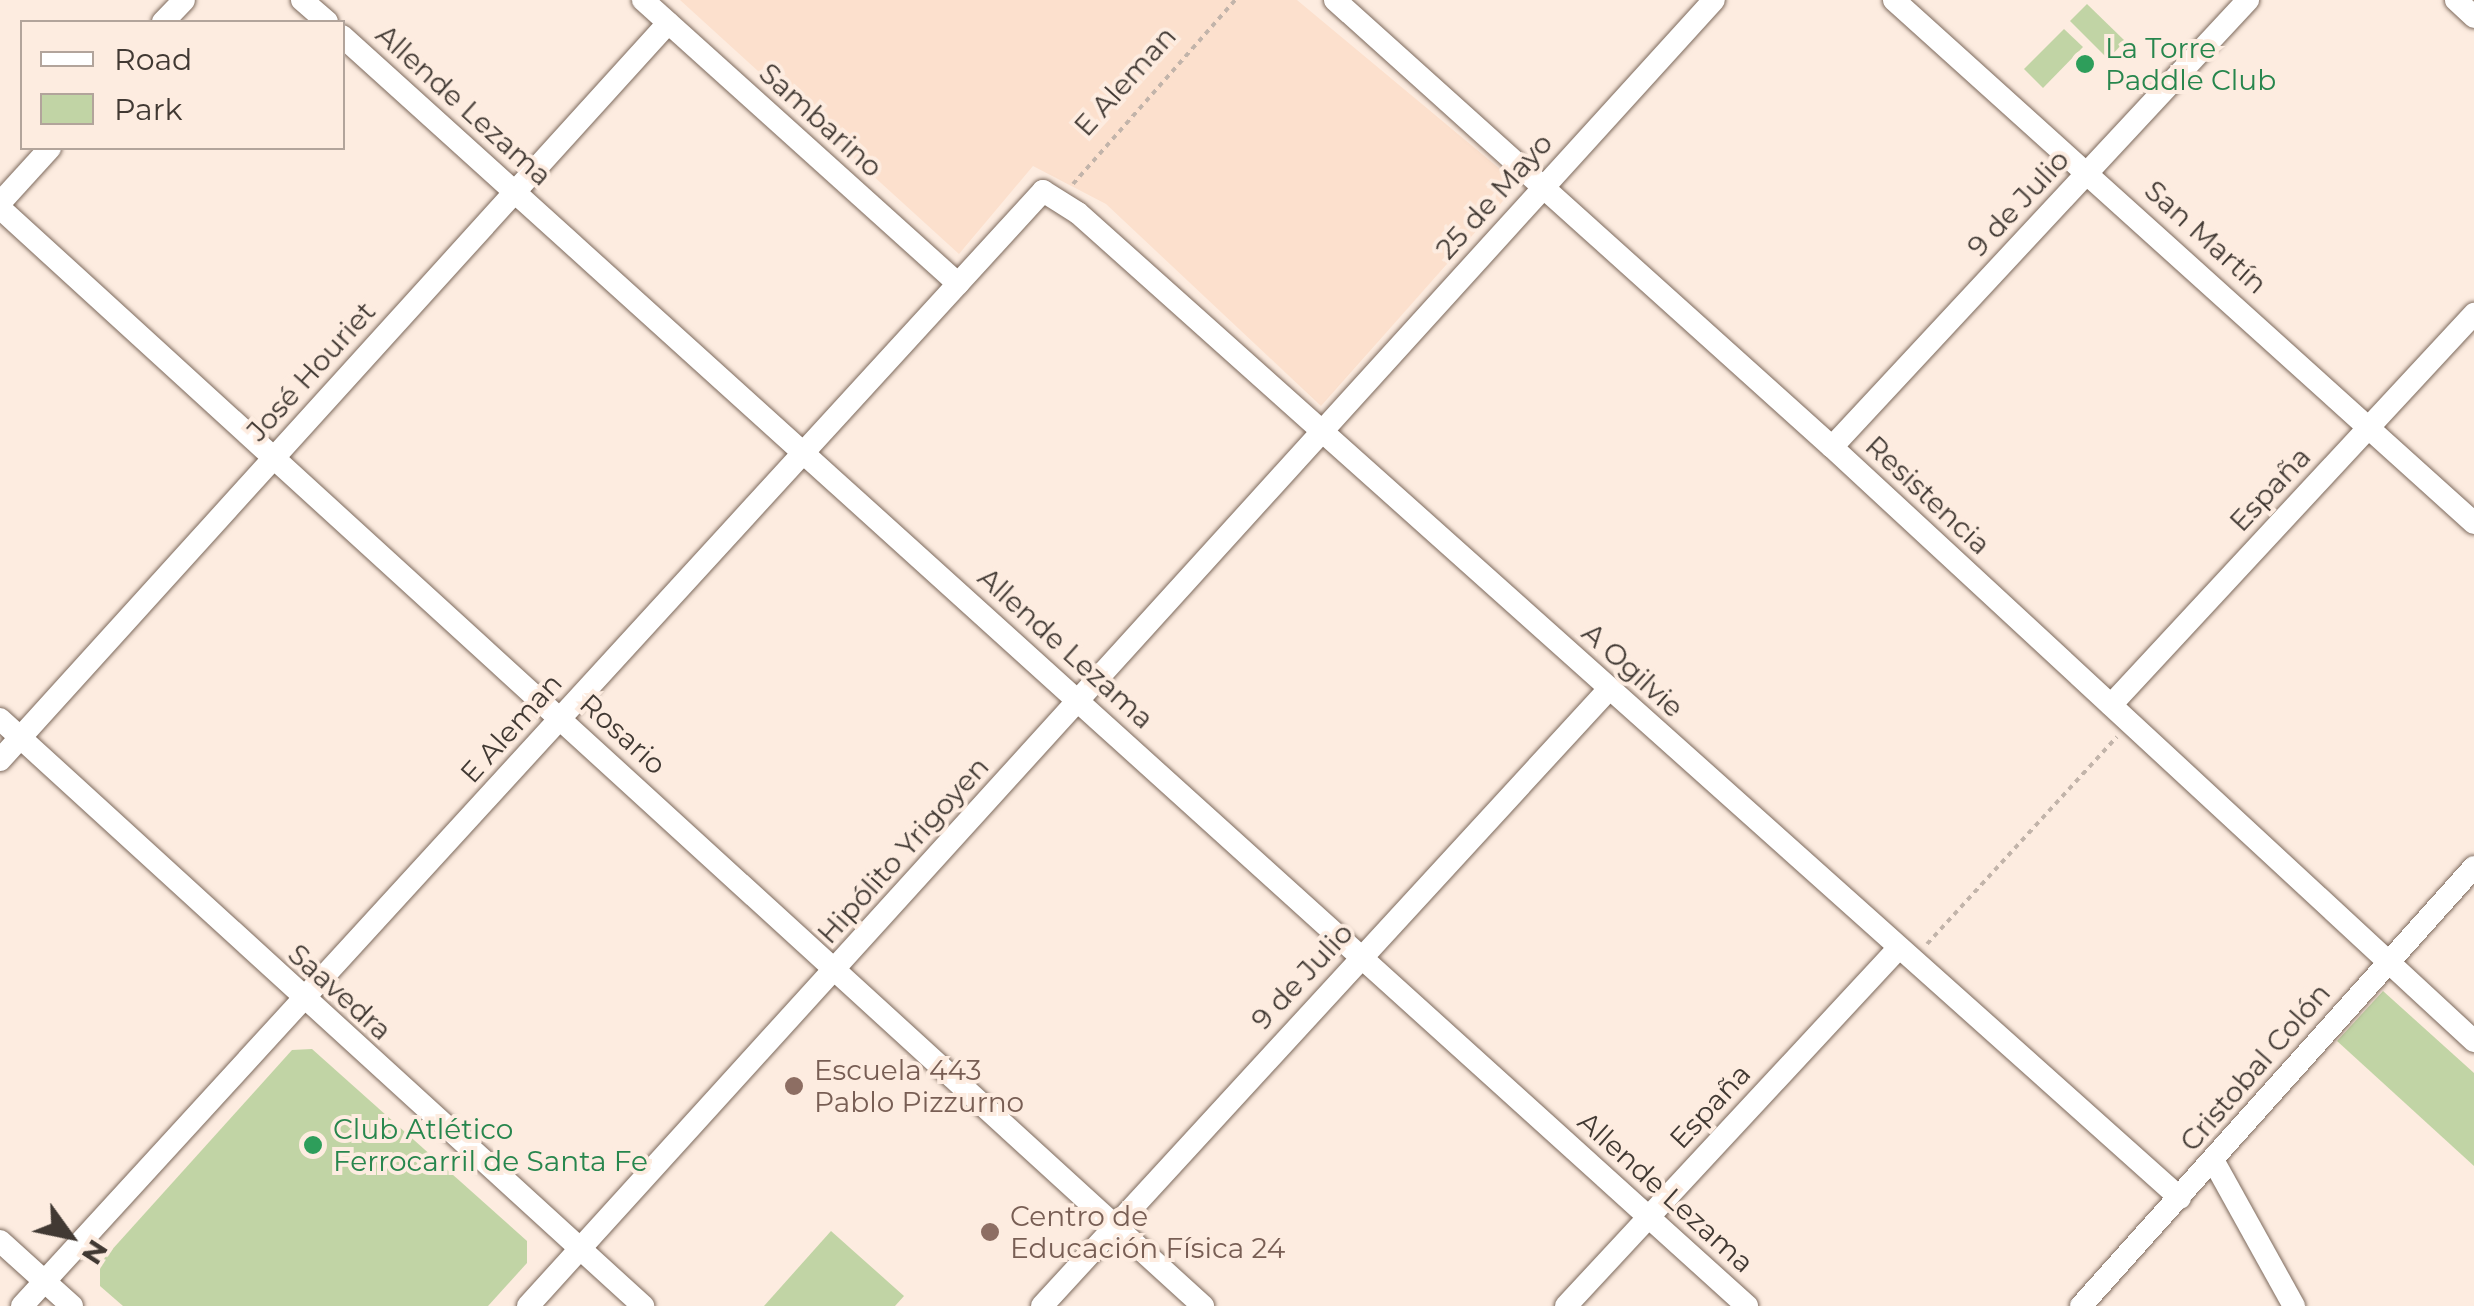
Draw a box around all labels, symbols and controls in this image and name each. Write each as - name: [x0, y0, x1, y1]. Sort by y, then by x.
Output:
- street label: Allende Lezama: [369, 17, 559, 193]
- street label: E Aleman: [1067, 19, 1183, 143]
- legend: [20, 20, 345, 150]
- place label: La Torre Paddle Club: [2105, 31, 2276, 97]
- text: Road: [114, 41, 192, 78]
- marker: La Torre Paddle Club: [2074, 53, 2096, 75]
- street label: Sambarino: [753, 56, 889, 184]
- text: Park: [114, 91, 183, 128]
- street label: 25 de Mayo: [1429, 126, 1559, 266]
- street label: 9 de Julio: [1960, 143, 2076, 263]
- street label: San Martín: [2138, 173, 2274, 301]
- street label: José Houriet: [240, 295, 382, 447]
- street label: Resistencia: [1859, 429, 1997, 561]
- street label: España: [2223, 440, 2317, 538]
- street label: Allende Lezama: [971, 560, 1161, 736]
- street label: A Ogilvie: [1575, 616, 1691, 724]
- street label: E Aleman: [453, 666, 569, 790]
- street label: Rosario: [573, 687, 673, 781]
- street label: Hipólito Yrigoyen: [810, 750, 996, 950]
- street label: 9 de Julio: [1244, 916, 1360, 1036]
- street label: Saavedra: [281, 937, 399, 1047]
- street label: Cristobal Colón: [2173, 976, 2337, 1158]
- place label: Escuela 443 Pablo Pizzurno: [814, 1053, 1024, 1119]
- street label: España: [1663, 1057, 1757, 1155]
- marker: Escuela 443 Pablo Pizzurno: [783, 1075, 805, 1097]
- street label: Allende Lezama: [1571, 1104, 1761, 1280]
- place label: Club Atlético Ferrocarril de Santa Fe: [333, 1112, 648, 1178]
- marker: Club Atlético Ferrocarril de Santa Fe: [302, 1134, 324, 1156]
- north arrow: [20, 1186, 120, 1286]
- place label: Centro de Educación Física 24: [1010, 1199, 1285, 1265]
- marker: Centro de Educación Física 24: [979, 1221, 1001, 1243]
- text: N: [75, 1234, 116, 1271]

